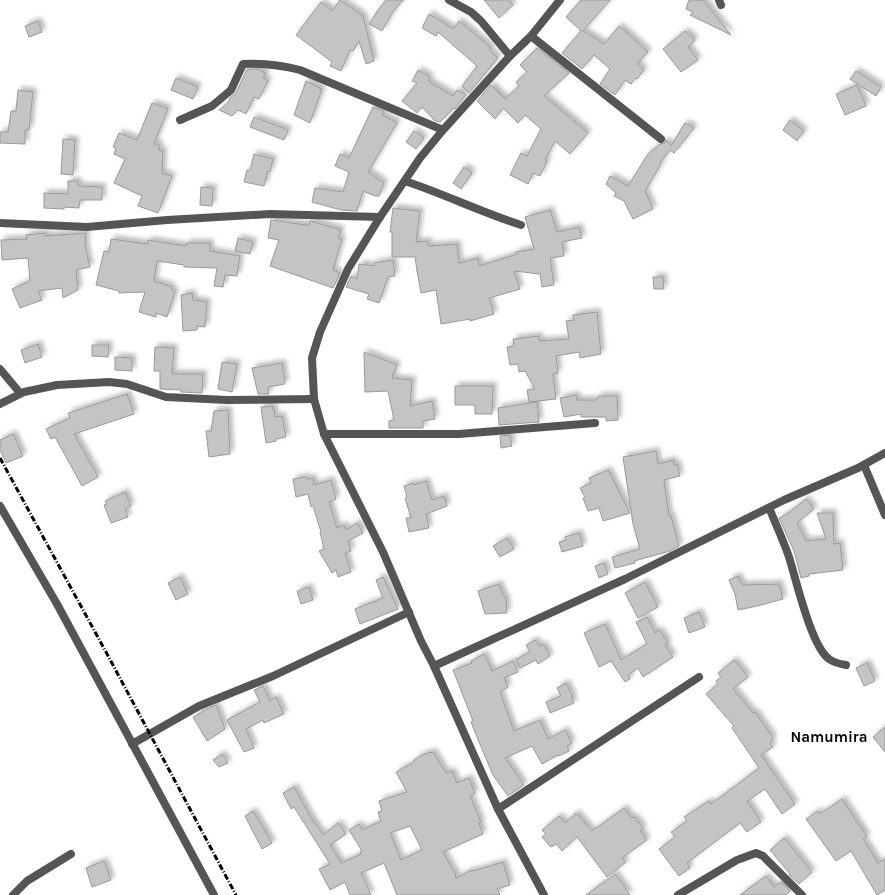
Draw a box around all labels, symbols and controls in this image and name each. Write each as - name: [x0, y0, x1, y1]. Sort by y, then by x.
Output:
- district label: Namumira: [791, 728, 868, 746]

